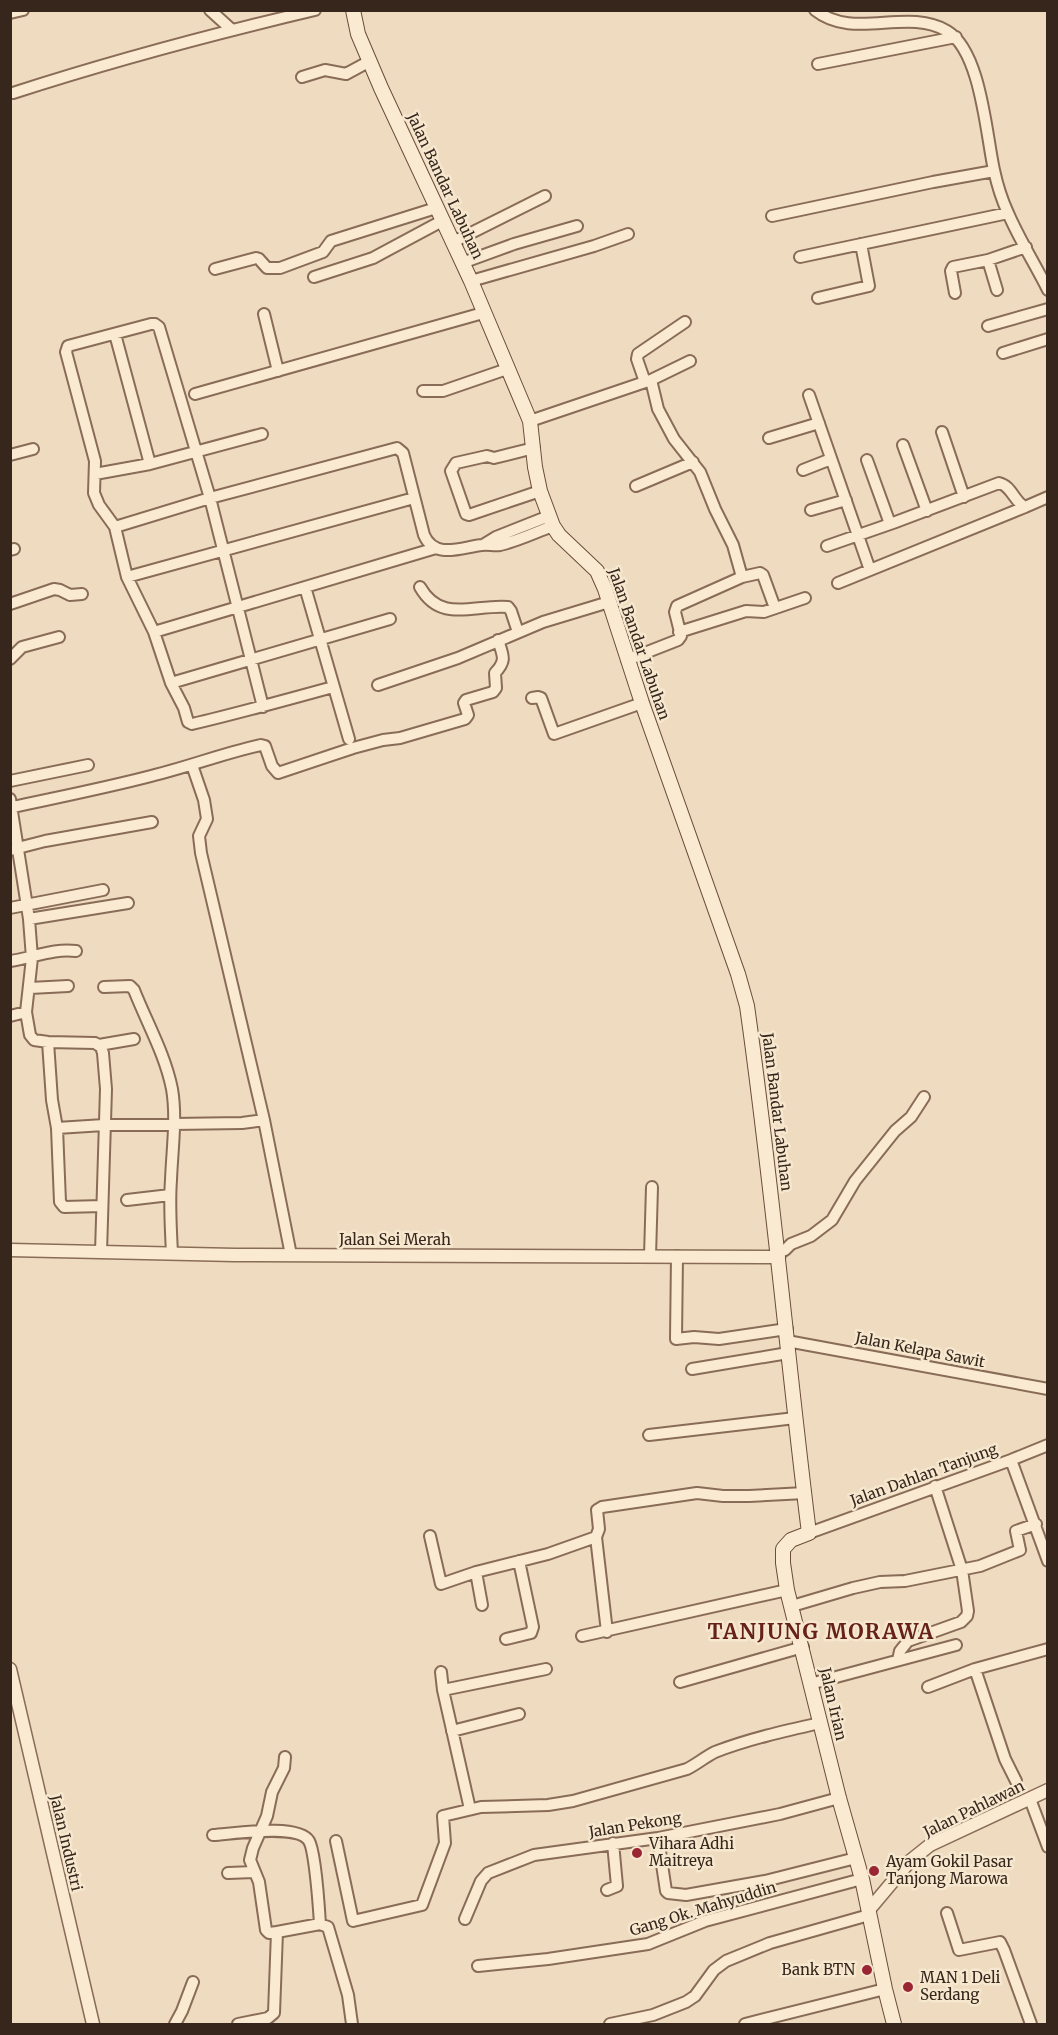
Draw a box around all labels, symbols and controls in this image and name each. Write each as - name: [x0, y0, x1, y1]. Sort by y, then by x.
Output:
- street label: Jalan Bandar Labuhan: [403, 109, 488, 262]
- street label: Jalan Bandar Labuhan: [604, 565, 674, 722]
- street label: Jalan Bandar Labuhan: [758, 1031, 797, 1192]
- street label: Jalan Sei Merah: [338, 1230, 451, 1249]
- street label: Jalan Kelapa Sawit: [853, 1327, 987, 1371]
- street label: Jalan Dahlan Tanjung: [847, 1439, 1000, 1510]
- district label: TANJUNG MORAWA: [708, 1618, 934, 1645]
- street label: Jalan Irian: [816, 1665, 851, 1742]
- street label: Jalan Pahlawan: [919, 1776, 1027, 1842]
- street label: Jalan Industri: [46, 1792, 87, 1893]
- street label: Jalan Pekong: [586, 1808, 683, 1841]
- place label: Vihara Adhi Maitreya: [648, 1834, 734, 1870]
- marker: Vihara Adhi Maitreya: [630, 1846, 644, 1860]
- place label: Ayam Gokil Pasar Tanjong Marowa: [885, 1852, 1013, 1888]
- marker: Ayam Gokil Pasar Tanjong Marowa: [867, 1864, 881, 1878]
- street label: Gang Ok. Mahyuddin: [627, 1877, 779, 1940]
- place label: Bank BTN: [781, 1960, 855, 1979]
- marker: Bank BTN: [860, 1963, 874, 1977]
- place label: MAN 1 Deli Serdang: [920, 1968, 1001, 2004]
- marker: MAN 1 Deli Serdang: [901, 1980, 915, 1994]

